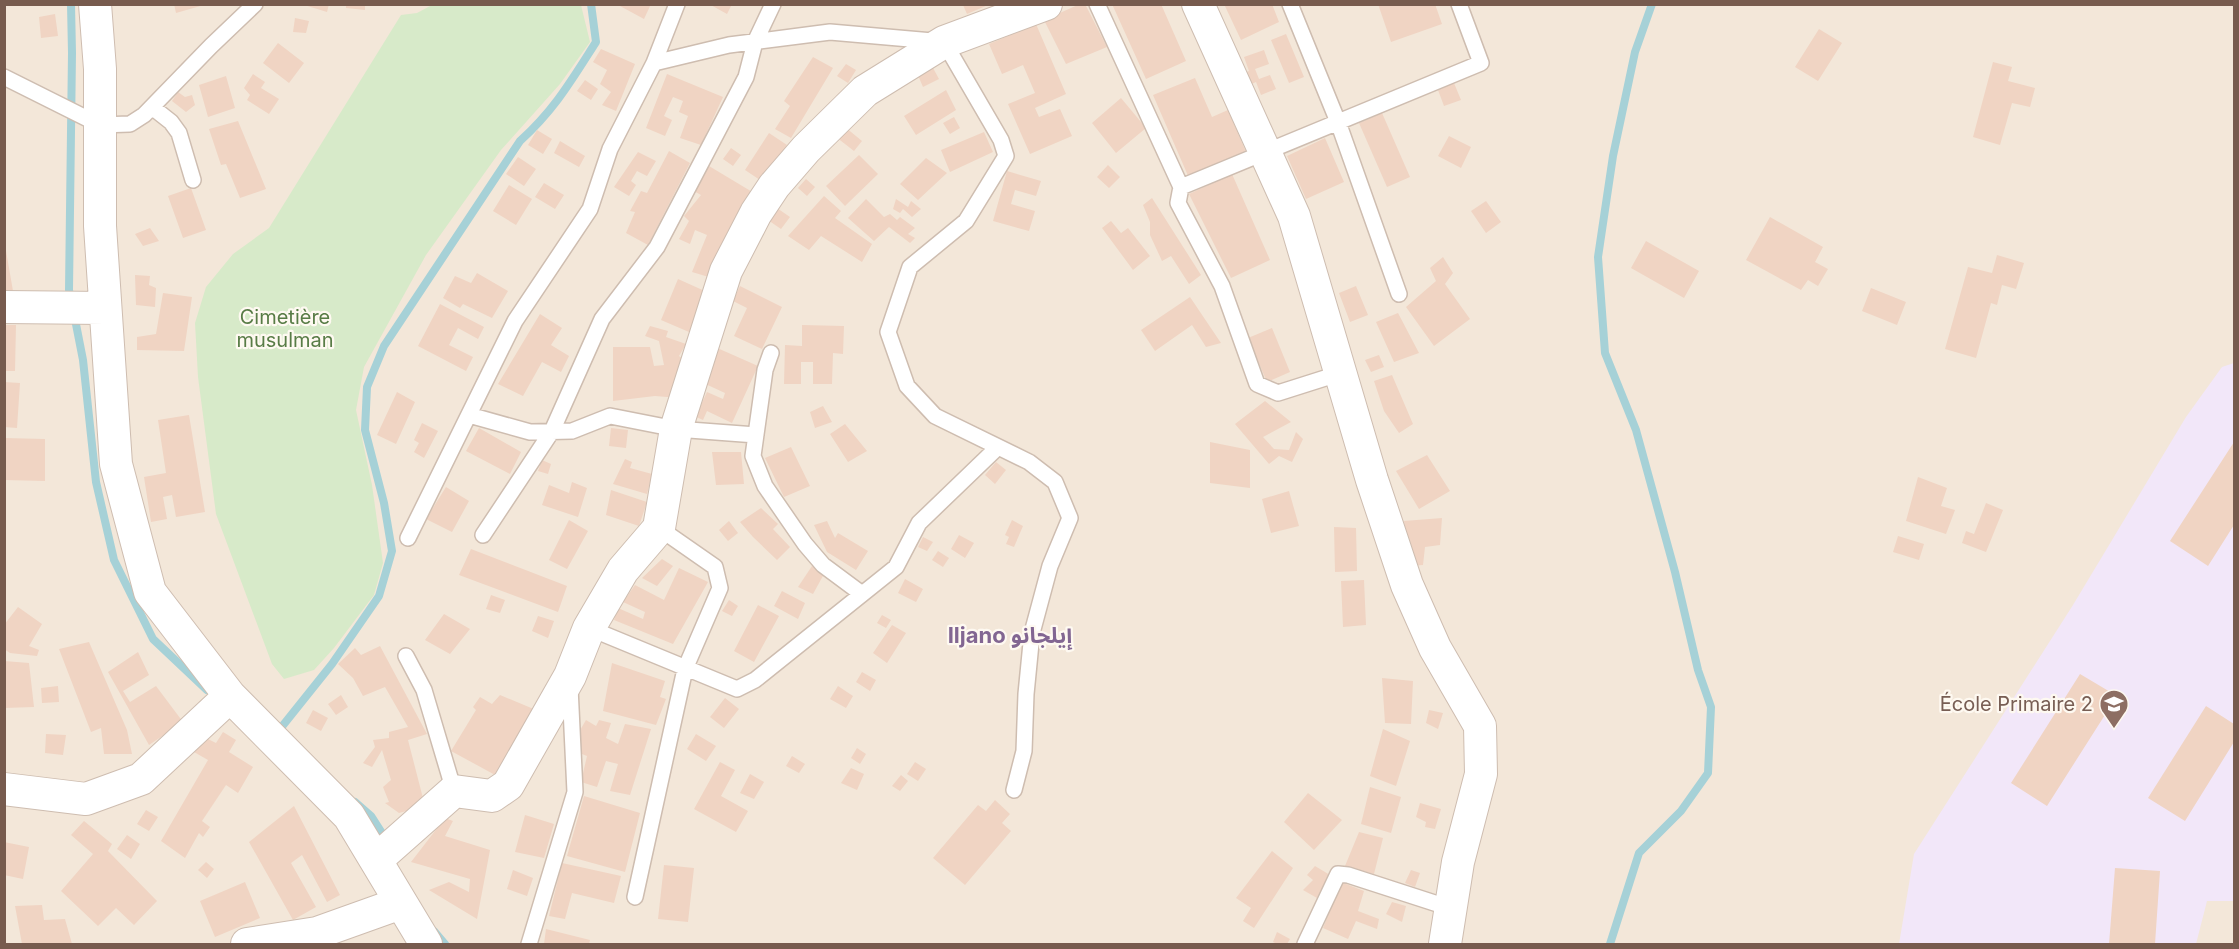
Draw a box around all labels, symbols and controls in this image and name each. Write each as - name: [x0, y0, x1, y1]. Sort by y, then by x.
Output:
- park label: Cimetière musulman: [236, 305, 334, 352]
- district label: Iljano إيلجانو: [948, 622, 1073, 651]
- school or university icon: École Primaire 2: [2098, 688, 2130, 730]
- place label: École Primaire 2: [1940, 691, 2093, 716]

